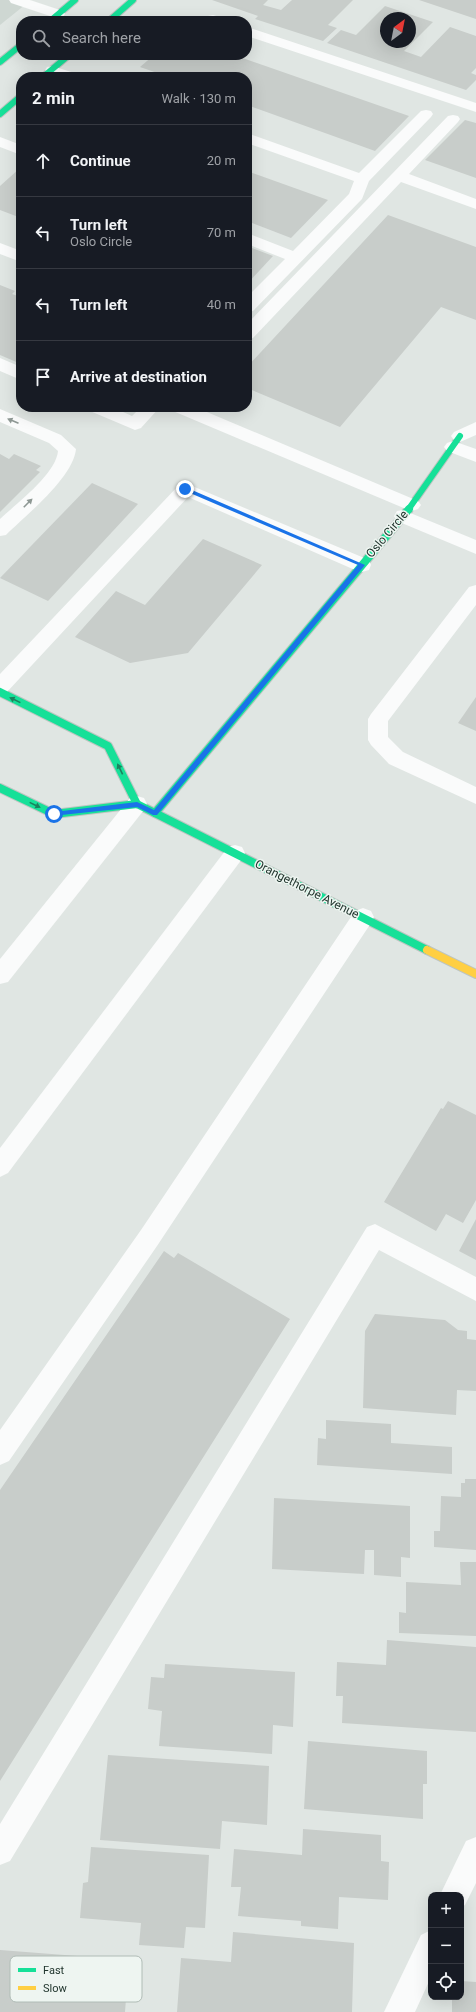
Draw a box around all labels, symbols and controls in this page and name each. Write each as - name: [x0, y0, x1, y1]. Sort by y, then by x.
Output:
- north arrow: [380, 12, 416, 48]
- search box: [16, 16, 252, 60]
- icon: search: [30, 27, 52, 49]
- text: Search here: [62, 29, 141, 47]
- text: 2 min: [32, 88, 75, 108]
- text: Walk · 130 m: [161, 91, 236, 106]
- icon: ahead: [32, 150, 54, 172]
- text: Continue: [70, 152, 131, 170]
- text: 20 m: [207, 153, 236, 168]
- text: Turn left: [70, 216, 127, 234]
- icon: left: [32, 222, 54, 244]
- text: 70 m: [207, 225, 236, 240]
- text: Oslo Circle: [70, 234, 132, 249]
- icon: left: [32, 294, 54, 316]
- text: Turn left: [70, 296, 127, 314]
- text: 40 m: [207, 297, 236, 312]
- icon: arrive: [32, 366, 54, 388]
- text: Arrive at destination: [70, 368, 207, 386]
- one-way arrow: [8, 418, 19, 424]
- route end: [176, 480, 194, 498]
- one-way arrow: [23, 498, 33, 508]
- street label: Oslo Circle: [363, 508, 411, 560]
- one-way arrow: [10, 697, 21, 703]
- one-way arrow: [117, 764, 123, 775]
- one-way arrow: [29, 802, 41, 808]
- route start: [45, 805, 63, 823]
- street label: Orangethorpe Avenue: [253, 857, 361, 921]
- map controls: [428, 1892, 464, 2000]
- button: +: [428, 1892, 464, 1928]
- button: −: [428, 1928, 464, 1964]
- legend: [10, 1956, 142, 2002]
- text: Fast: [43, 1964, 65, 1977]
- button: locate: [428, 1964, 464, 2000]
- text: Slow: [43, 1982, 67, 1995]

